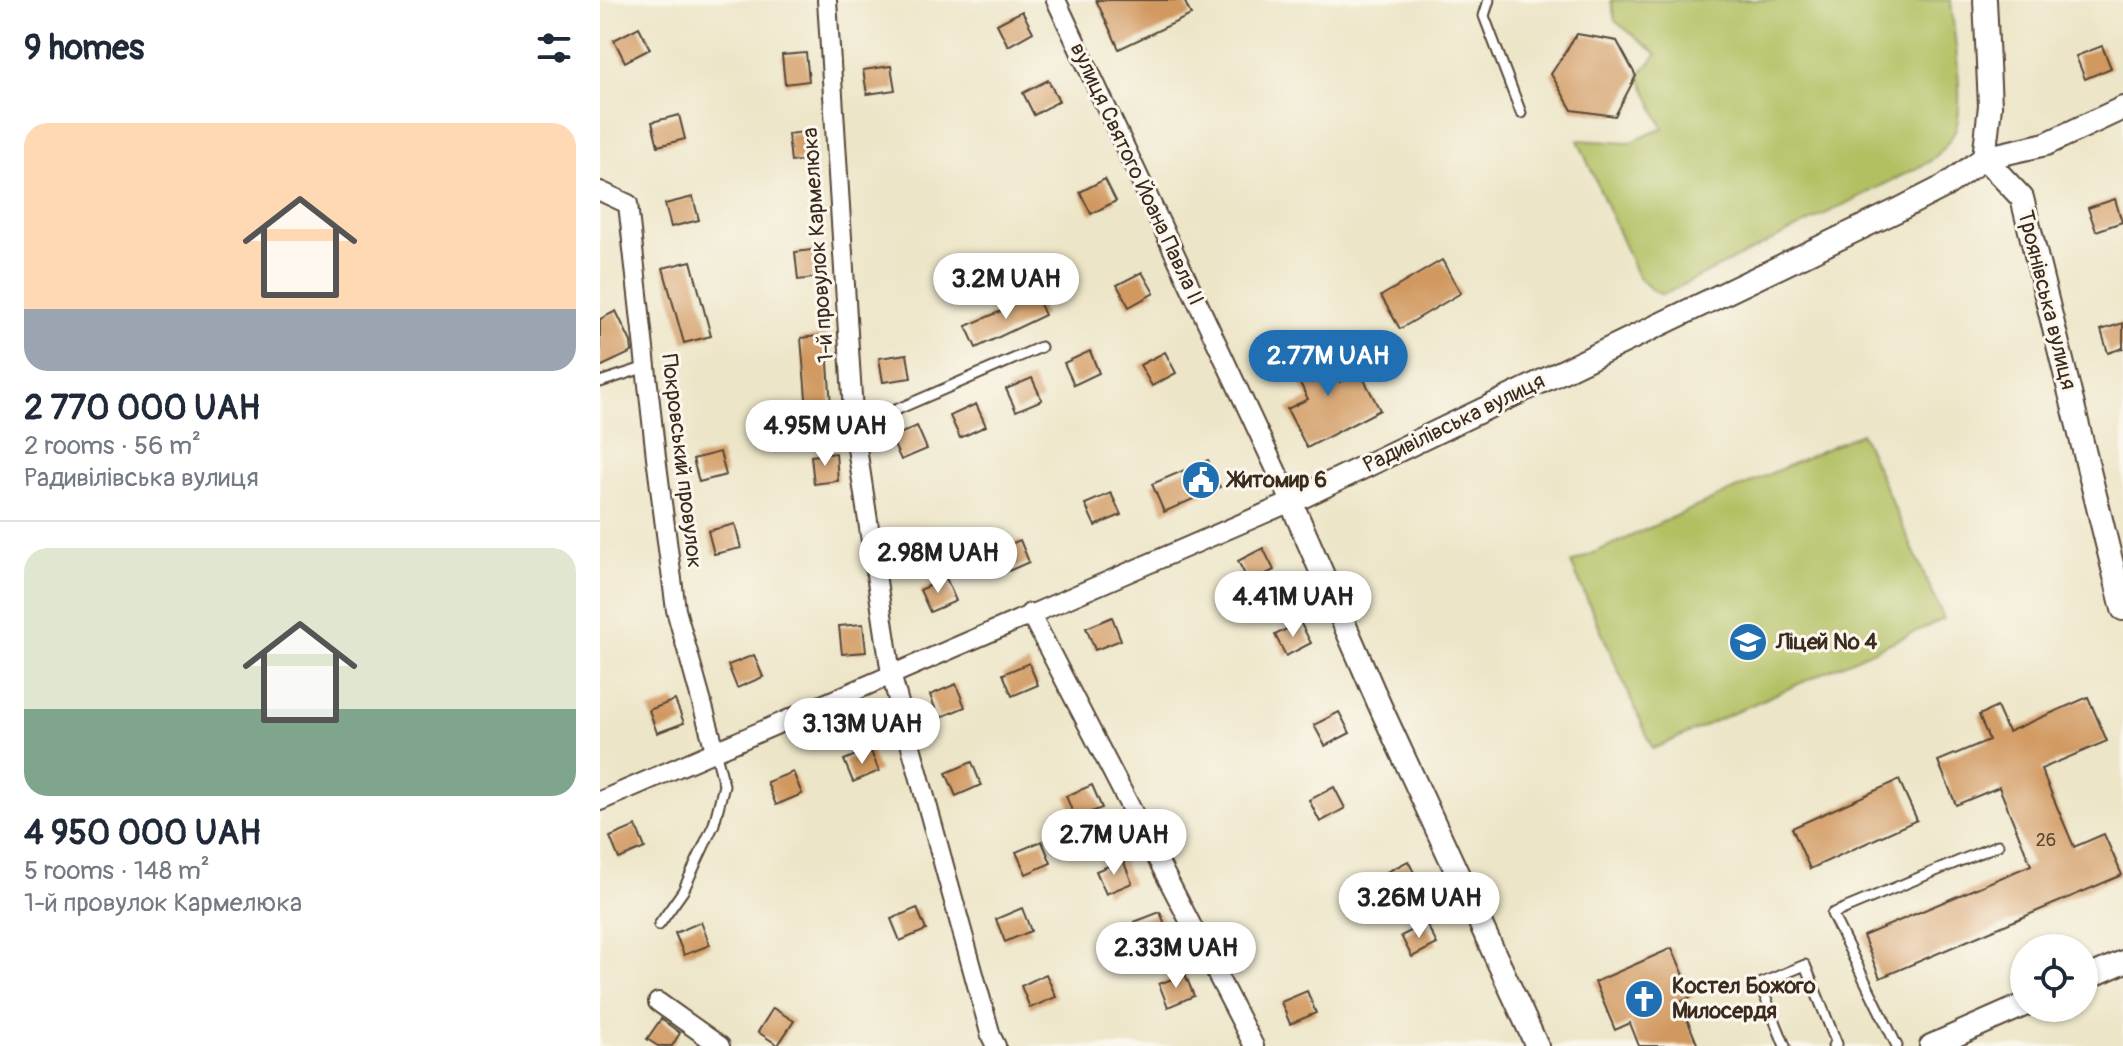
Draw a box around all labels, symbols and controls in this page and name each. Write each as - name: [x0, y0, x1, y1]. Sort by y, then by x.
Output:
- icon: filters: [532, 26, 576, 70]
- text: 9 homes: [24, 27, 144, 70]
- street label: вулиця Святого Йоана Павла II: [1064, 38, 1210, 310]
- street label: 1-й провулок Кармелюка: [796, 127, 840, 363]
- icon: home: [228, 175, 372, 319]
- street label: Троянівська вулиця: [2011, 207, 2083, 393]
- pin: 3.2M UAH: [923, 253, 1089, 321]
- text: 3.2M UAH: [951, 263, 1061, 295]
- pin: 2.77M UAH: [1236, 330, 1420, 398]
- text: 2.77M UAH: [1267, 340, 1389, 372]
- street label: Покровський провулок: [655, 352, 709, 570]
- street label: Радивілівська вулиця: [1359, 367, 1549, 479]
- text: 2 770 000 UAH: [24, 387, 260, 430]
- pin: 4.95M UAH: [733, 400, 917, 468]
- text: 4.95M UAH: [763, 410, 887, 442]
- text: 2 rooms · 56 m²: [24, 430, 201, 462]
- public building icon: Житомир 6: [1180, 459, 1222, 501]
- text: Радивілівська вулиця: [24, 462, 259, 494]
- place label: Житомир 6: [1225, 466, 1327, 494]
- pin: 2.98M UAH: [846, 527, 1030, 595]
- text: 2.98M UAH: [877, 537, 999, 569]
- pin: 4.41M UAH: [1201, 571, 1385, 639]
- text: 4.41M UAH: [1233, 581, 1353, 613]
- icon: home: [228, 600, 372, 744]
- school or university icon: Ліцей № 4: [1727, 621, 1769, 663]
- place label: Ліцей № 4: [1775, 628, 1878, 656]
- pin: 3.13M UAH: [770, 698, 954, 766]
- text: 3.13M UAH: [802, 708, 922, 740]
- pin: 2.7M UAH: [1031, 809, 1197, 877]
- text: 4 950 000 UAH: [24, 812, 261, 855]
- text: 2.7M UAH: [1060, 819, 1168, 851]
- house number: 26: [2036, 829, 2056, 852]
- text: 5 rooms · 148 m²: [24, 855, 210, 887]
- pin: 3.26M UAH: [1327, 872, 1511, 940]
- text: 3.26M UAH: [1357, 882, 1481, 914]
- text: 1-й провулок Кармелюка: [24, 887, 302, 919]
- pin: 2.33M UAH: [1084, 922, 1268, 990]
- text: 2.33M UAH: [1114, 932, 1238, 964]
- map controls: [2010, 934, 2098, 1022]
- button: locate: [2010, 934, 2098, 1022]
- place label: Костел Божого Милосердя: [1672, 972, 1816, 1025]
- church icon: Костел Божого Милосердя: [1623, 978, 1665, 1020]

